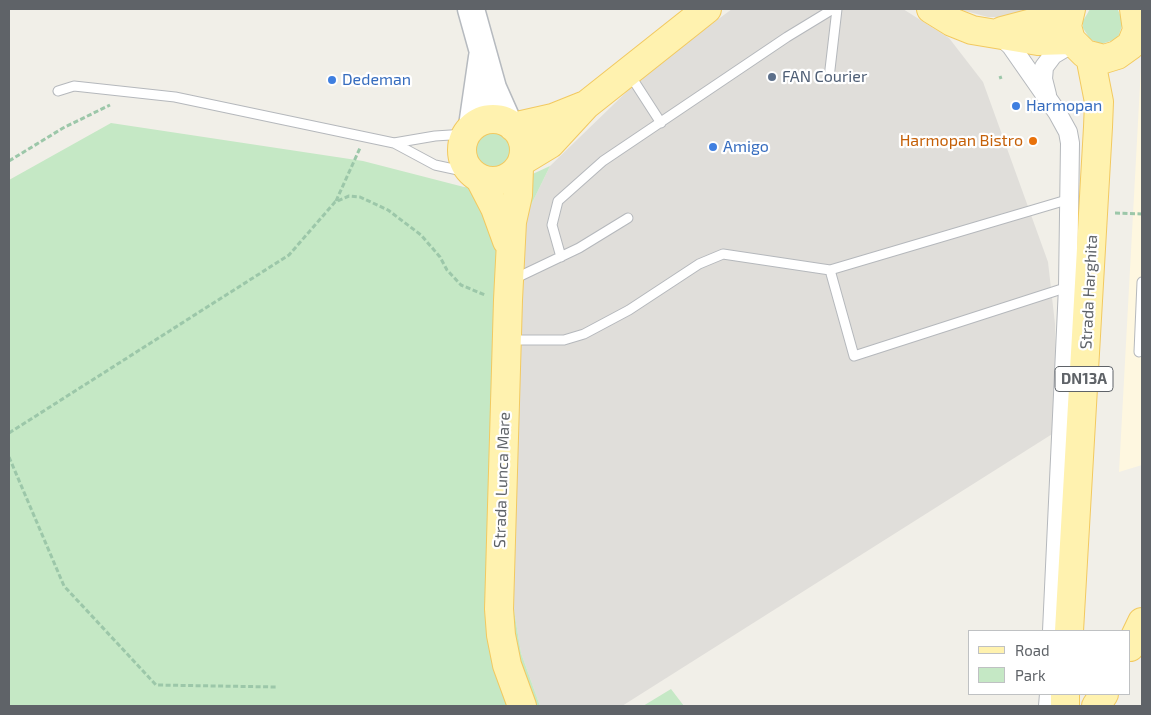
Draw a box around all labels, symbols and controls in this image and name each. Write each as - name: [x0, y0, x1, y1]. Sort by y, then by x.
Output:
- place label: FAN Courier: [782, 67, 867, 87]
- place label: Dedeman: [342, 70, 411, 90]
- marker: FAN Courier: [766, 71, 778, 83]
- marker: Dedeman: [326, 74, 338, 86]
- place label: Harmopan: [1026, 96, 1102, 116]
- marker: Harmopan: [1010, 100, 1022, 112]
- place label: Harmopan Bistro: [900, 131, 1023, 151]
- marker: Harmopan Bistro: [1027, 135, 1039, 147]
- place label: Amigo: [723, 137, 769, 157]
- marker: Amigo: [707, 141, 719, 153]
- street label: Strada Harghita: [1076, 234, 1102, 350]
- road number: DN13A: [1055, 366, 1113, 392]
- street label: Strada Lunca Mare: [490, 412, 514, 548]
- legend: [968, 630, 1131, 695]
- text: Road: [1015, 641, 1050, 659]
- text: Park: [1015, 666, 1046, 684]

